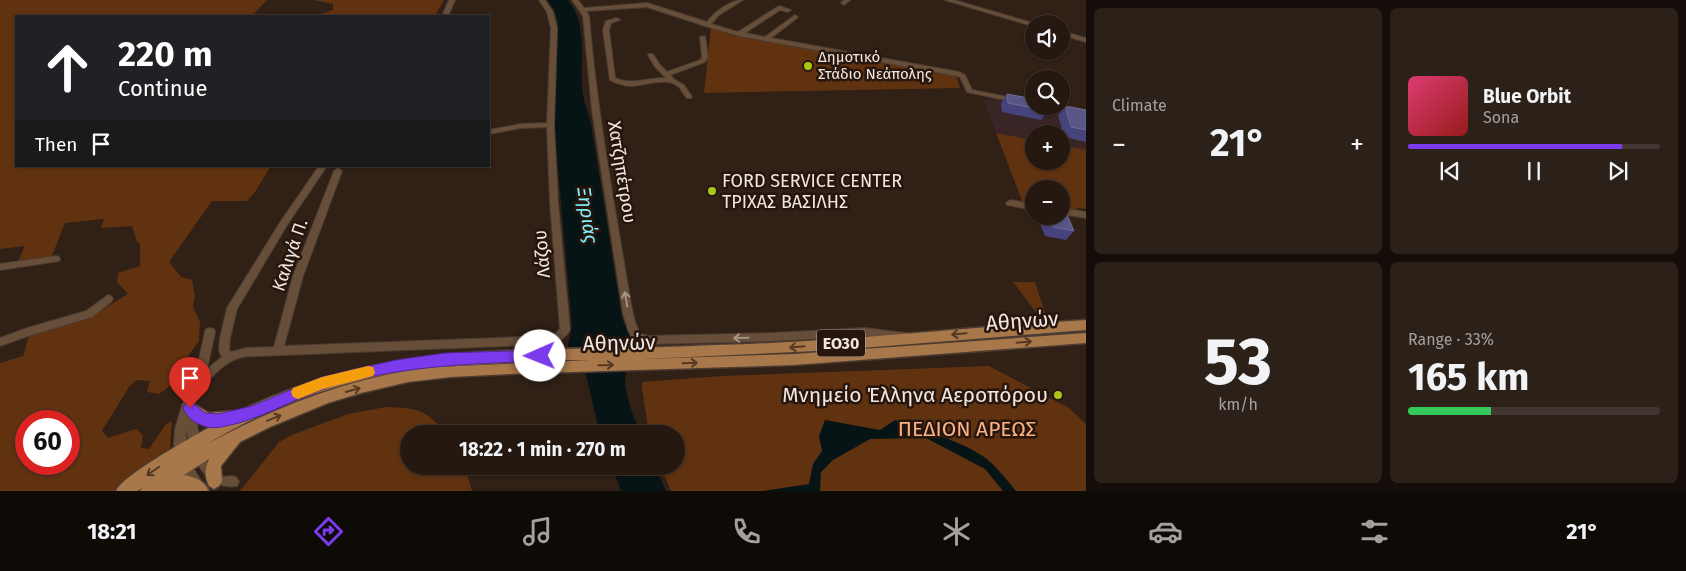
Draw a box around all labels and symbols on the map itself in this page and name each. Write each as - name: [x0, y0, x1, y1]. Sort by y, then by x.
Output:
- place label: Δημοτικό Στάδιο Νεάπολης: [818, 48, 932, 83]
- marker: Δημοτικό Στάδιο Νεάπολης: [802, 60, 814, 72]
- street label: Χατζηπέτρου: [603, 119, 641, 225]
- place label: FORD SERVICE CENTER ΤΡΙΧΑΣ ΒΑΣΙΛΗΣ: [722, 170, 902, 213]
- marker: FORD SERVICE CENTER ΤΡΙΧΑΣ ΒΑΣΙΛΗΣ: [706, 185, 718, 197]
- water label: Ξηριάς: [572, 186, 603, 246]
- street label: Καλιγά Π.: [267, 216, 313, 294]
- street label: Λάζου: [529, 229, 555, 279]
- one-way arrow: [621, 292, 631, 308]
- street label: Αθηνών: [985, 305, 1059, 337]
- position arrow: [513, 329, 565, 381]
- street label: Αθηνών: [582, 329, 656, 357]
- road number: ΕΟ30: [817, 329, 865, 356]
- one-way arrow: [951, 329, 967, 338]
- one-way arrow: [733, 333, 749, 342]
- one-way arrow: [1016, 337, 1032, 346]
- one-way arrow: [789, 342, 805, 351]
- pin: [169, 357, 211, 408]
- one-way arrow: [682, 358, 698, 368]
- one-way arrow: [597, 360, 613, 370]
- place label: Μνημείο Έλληνα Αεροπόρου: [782, 382, 1048, 408]
- one-way arrow: [345, 385, 361, 394]
- marker: Μνημείο Έλληνα Αεροπόρου: [1052, 389, 1064, 401]
- speed limit sign: 60: [15, 410, 80, 475]
- one-way arrow: [266, 412, 281, 422]
- park label: ΠΕΔΙΟΝ ΑΡΕΩΣ: [898, 416, 1036, 442]
- one-way arrow: [146, 466, 160, 476]

